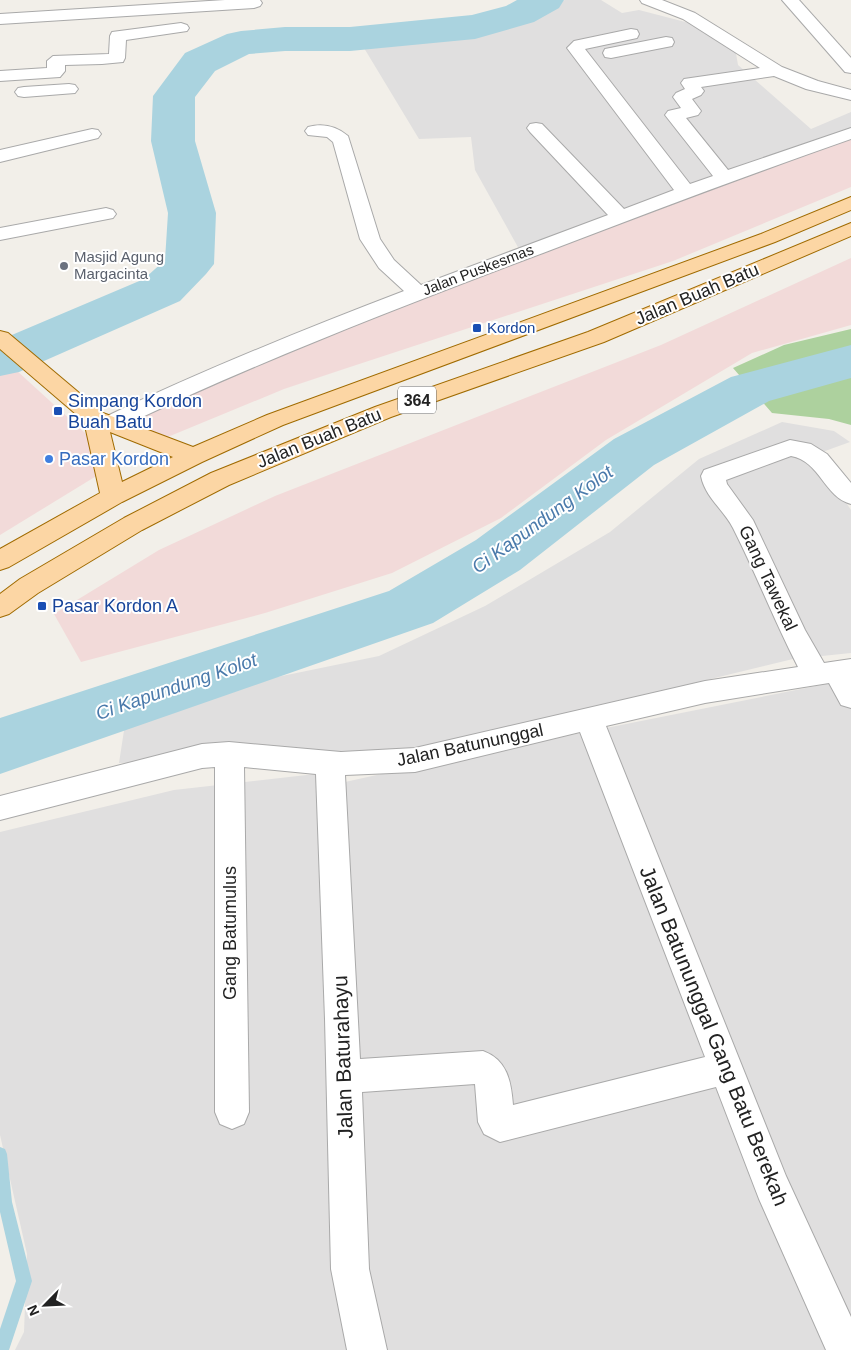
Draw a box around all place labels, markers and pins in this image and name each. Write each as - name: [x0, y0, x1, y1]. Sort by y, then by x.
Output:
- place label: Masjid Agung Margacinta: [74, 248, 164, 282]
- marker: Masjid Agung Margacinta: [58, 260, 70, 272]
- place label: Kordon: [487, 319, 535, 336]
- marker: Kordon: [471, 322, 483, 334]
- place label: Simpang Kordon Buah Batu: [68, 391, 202, 432]
- marker: Simpang Kordon Buah Batu: [52, 405, 64, 417]
- place label: Pasar Kordon: [59, 449, 169, 469]
- marker: Pasar Kordon: [43, 453, 55, 465]
- place label: Pasar Kordon A: [52, 596, 178, 616]
- marker: Pasar Kordon A: [36, 600, 48, 612]

